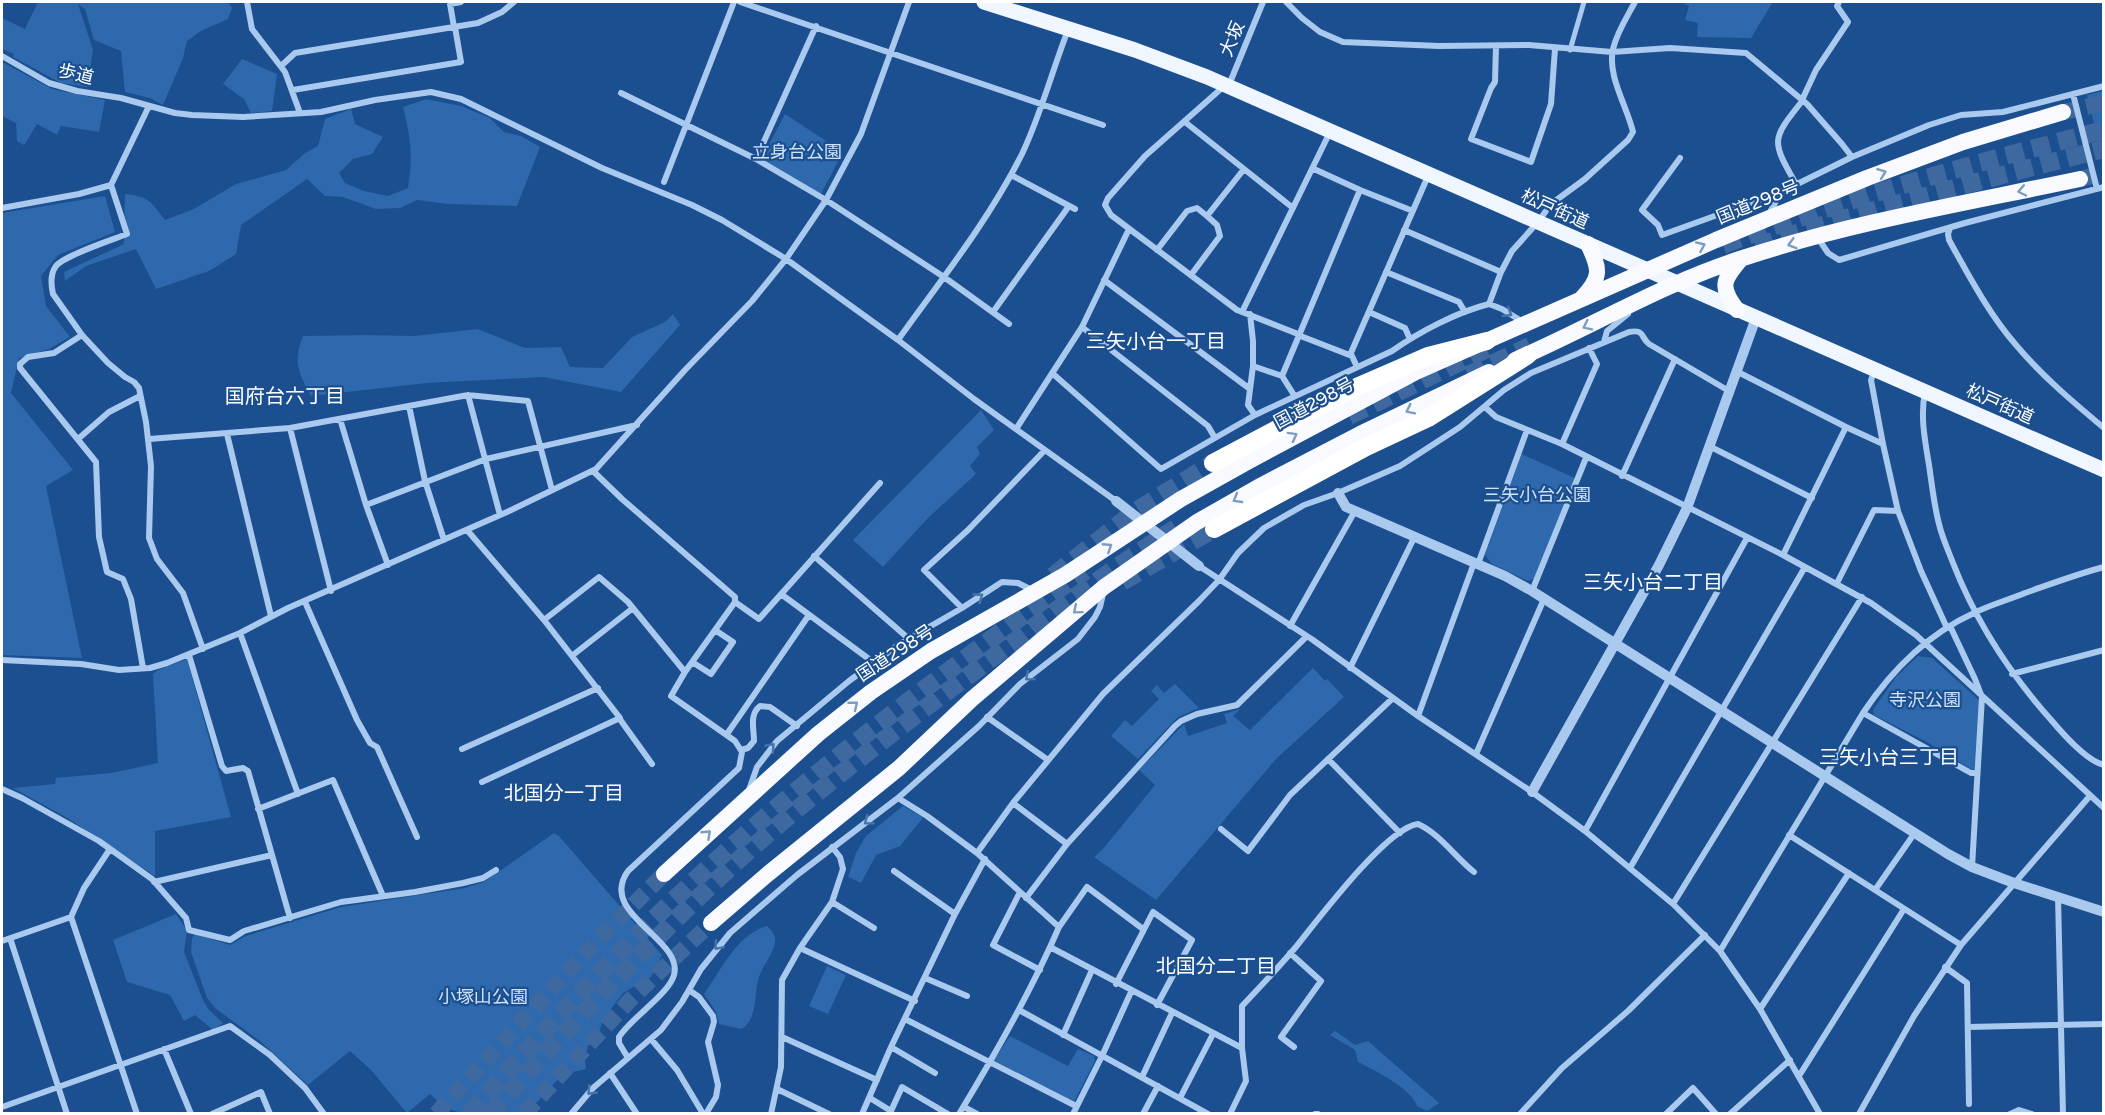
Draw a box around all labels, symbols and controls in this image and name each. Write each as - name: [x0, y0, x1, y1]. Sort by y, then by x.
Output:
- street label: 大坂: [1215, 18, 1249, 60]
- street label: 歩道: [56, 59, 96, 89]
- park label: 立身台公園: [752, 141, 842, 163]
- one-way arrow: [1876, 167, 1886, 180]
- street label: 国道298号: [1713, 175, 1803, 229]
- street label: 松戸街道: [1518, 184, 1592, 234]
- one-way arrow: [2018, 184, 2028, 197]
- one-way arrow: [1787, 237, 1797, 249]
- one-way arrow: [1695, 242, 1706, 254]
- one-way arrow: [1501, 306, 1512, 317]
- one-way arrow: [1582, 319, 1593, 331]
- district label: 三矢小台一丁目: [1086, 330, 1226, 354]
- street label: 国道298号: [1270, 373, 1358, 433]
- street label: 松戸街道: [1963, 379, 2037, 429]
- district label: 国府台六丁目: [225, 385, 345, 409]
- one-way arrow: [1406, 402, 1417, 414]
- one-way arrow: [1287, 432, 1298, 443]
- park label: 三矢小台公園: [1483, 484, 1591, 506]
- one-way arrow: [1233, 492, 1243, 504]
- one-way arrow: [1101, 543, 1112, 554]
- district label: 三矢小台二丁目: [1583, 571, 1723, 595]
- one-way arrow: [973, 593, 984, 604]
- one-way arrow: [1073, 603, 1084, 614]
- street label: 国道298号: [852, 620, 938, 686]
- one-way arrow: [1024, 670, 1035, 681]
- park label: 寺沢公園: [1889, 689, 1961, 711]
- one-way arrow: [847, 702, 858, 713]
- one-way arrow: [764, 744, 775, 755]
- district label: 三矢小台三丁目: [1819, 746, 1959, 770]
- district label: 北国分一丁目: [504, 782, 624, 806]
- one-way arrow: [863, 813, 874, 824]
- one-way arrow: [701, 830, 711, 841]
- one-way arrow: [715, 939, 726, 950]
- district label: 北国分二丁目: [1156, 955, 1276, 979]
- park label: 小塚山公園: [438, 986, 528, 1008]
- one-way arrow: [587, 1084, 598, 1094]

